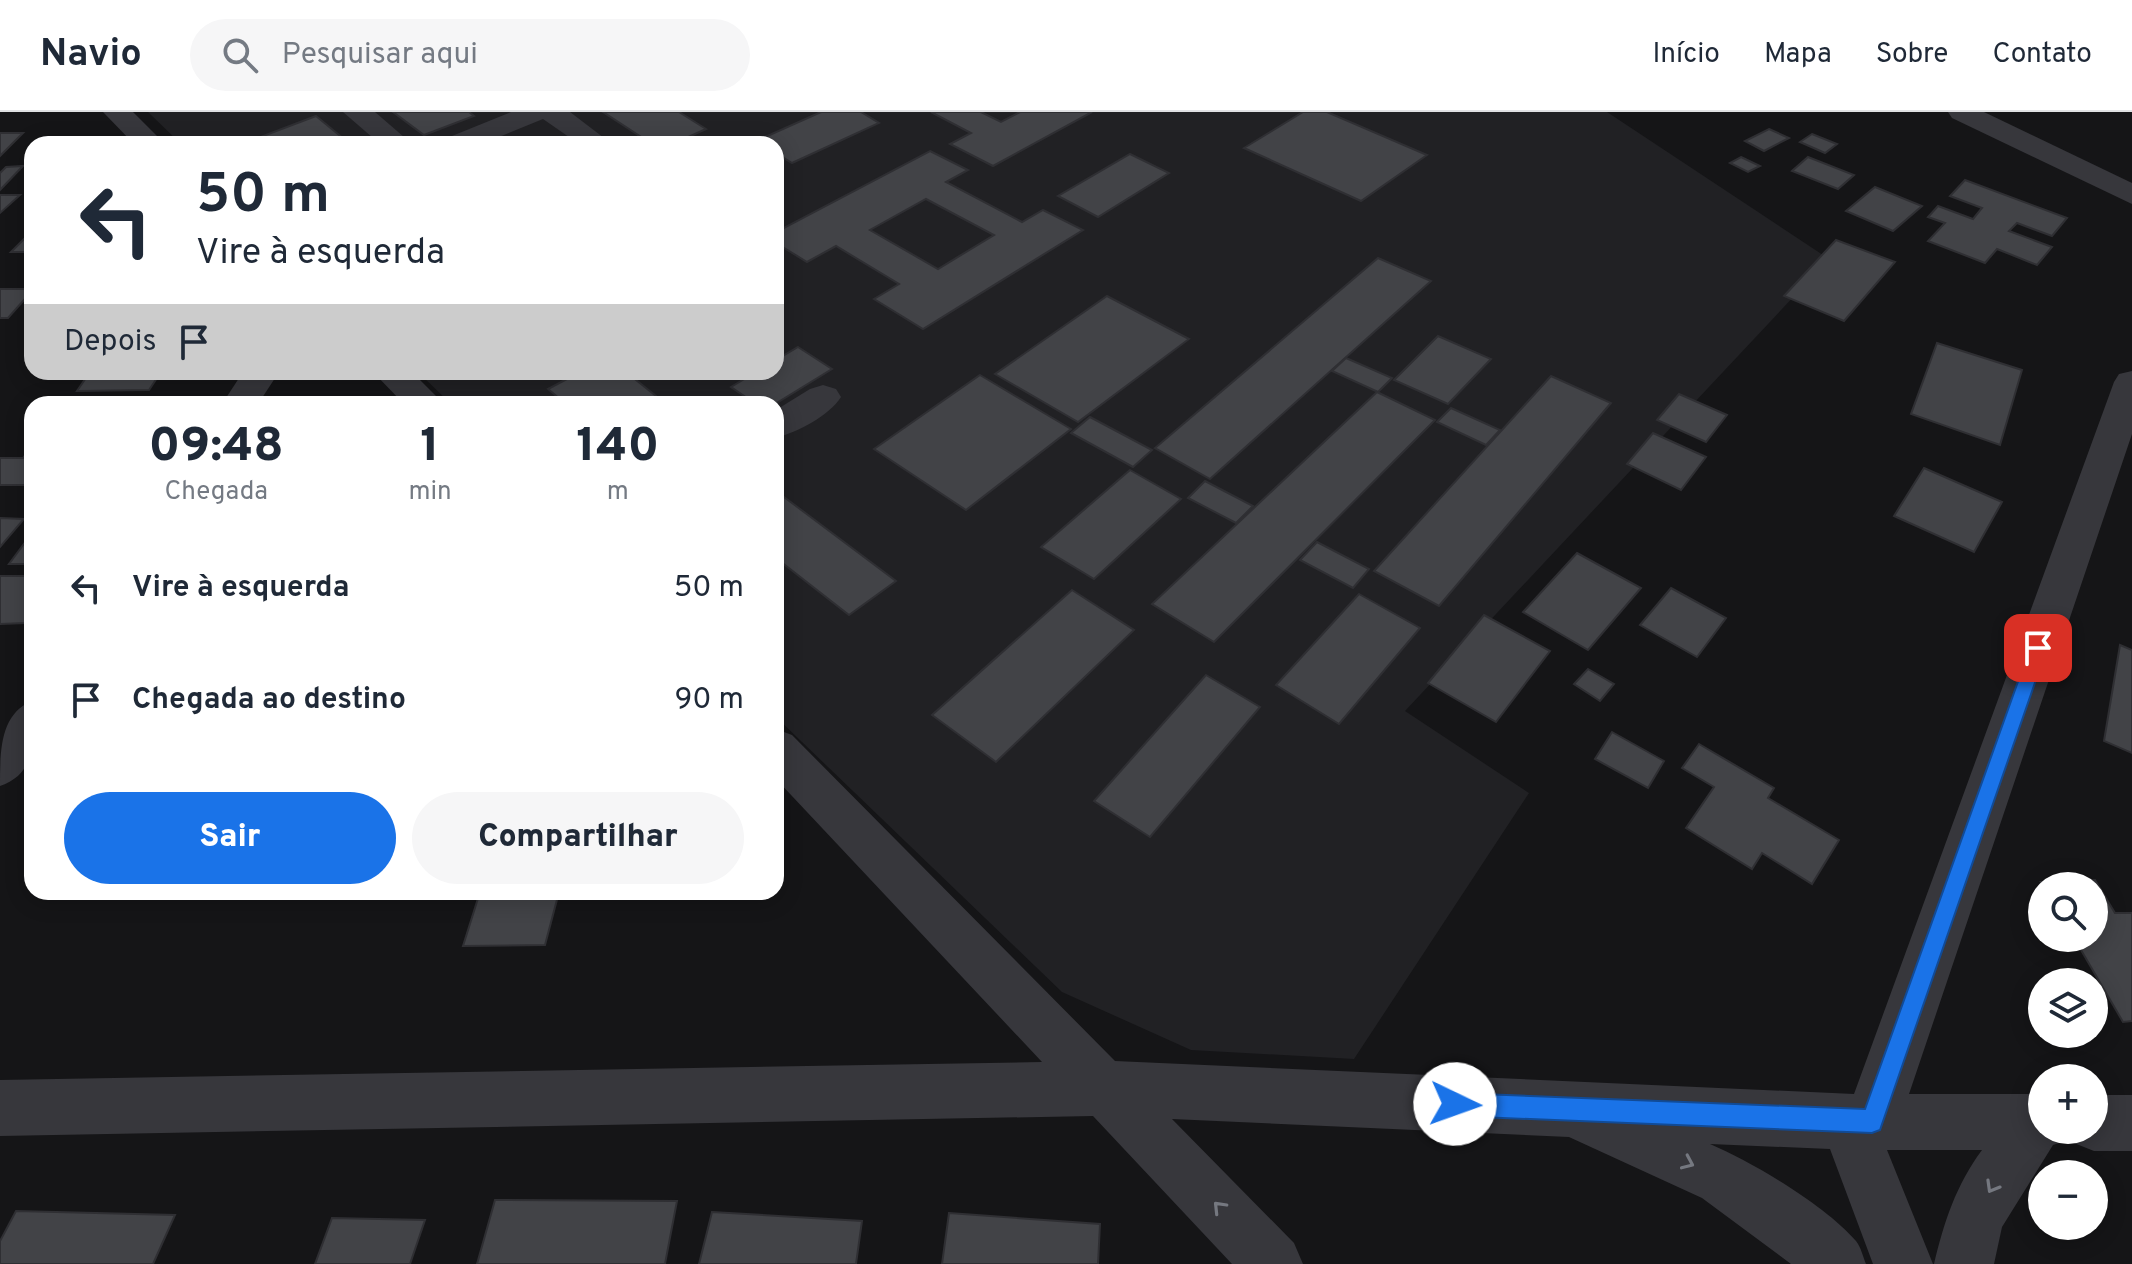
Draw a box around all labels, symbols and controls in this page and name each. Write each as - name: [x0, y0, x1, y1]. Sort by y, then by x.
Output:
- search box: [190, 19, 750, 91]
- text: Navio: [40, 31, 142, 80]
- icon: search: [218, 33, 262, 77]
- text: Pesquisar aqui: [282, 37, 478, 74]
- text: Início: [1652, 37, 1720, 73]
- text: Mapa: [1764, 37, 1832, 73]
- text: Sobre: [1876, 37, 1948, 73]
- text: Contato: [1992, 37, 2092, 73]
- text: 50 m: [196, 162, 330, 232]
- icon: left: [64, 168, 168, 272]
- text: Vire à esquerda: [196, 231, 445, 277]
- icon: arrive: [172, 320, 216, 364]
- text: Depois: [64, 324, 156, 361]
- text: 09:48: [149, 418, 284, 478]
- text: 1: [420, 418, 440, 478]
- text: 140: [576, 418, 659, 478]
- text: Chegada: [164, 476, 268, 509]
- text: min: [408, 476, 452, 509]
- text: m: [607, 476, 629, 509]
- icon: left: [64, 566, 108, 610]
- text: Vire à esquerda: [132, 570, 349, 607]
- text: 50 m: [674, 570, 744, 607]
- pin: [2004, 614, 2072, 682]
- icon: arrive: [2016, 626, 2060, 670]
- icon: arrive: [64, 678, 108, 722]
- text: Chegada ao destino: [132, 682, 406, 719]
- text: 90 m: [675, 682, 744, 719]
- button: Sair: [64, 792, 396, 884]
- button: Compartilhar: [412, 792, 744, 884]
- map controls: [2028, 872, 2108, 1240]
- button: search: [2028, 872, 2108, 952]
- button: layers: [2028, 968, 2108, 1048]
- position arrow: [1413, 1062, 1497, 1146]
- button: +: [2028, 1064, 2108, 1144]
- one-way arrow: [1680, 1153, 1695, 1169]
- button: −: [2028, 1160, 2108, 1240]
- one-way arrow: [1986, 1178, 2002, 1192]
- one-way arrow: [1215, 1202, 1229, 1217]

